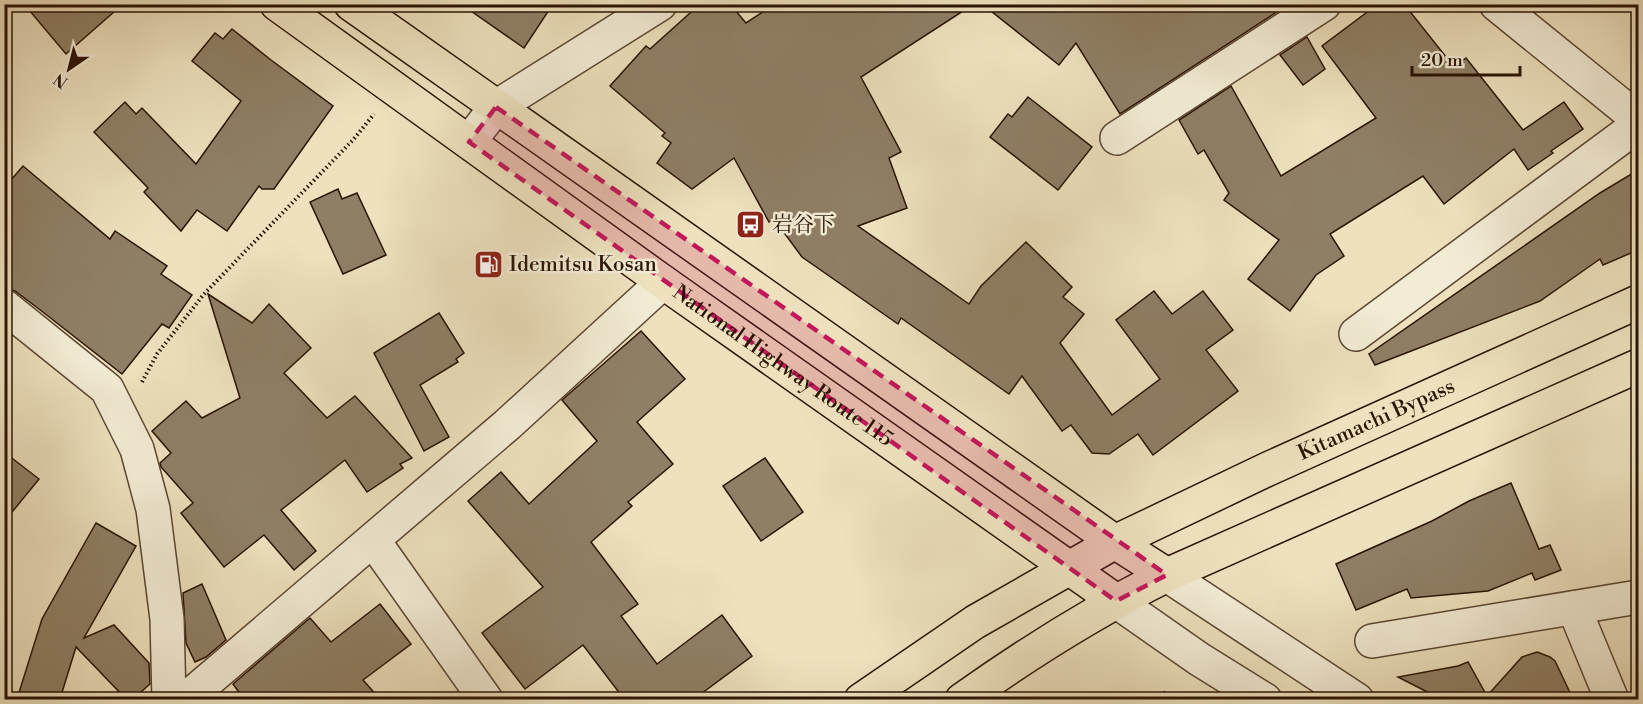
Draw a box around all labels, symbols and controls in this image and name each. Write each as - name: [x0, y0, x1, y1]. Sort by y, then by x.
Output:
- north arrow: [39, 39, 99, 99]
- scale bar: [1412, 39, 1520, 77]
- text: 20 m: [1421, 49, 1463, 72]
- text: N: [50, 68, 72, 92]
- bus stop icon: 岩谷下: [735, 209, 767, 241]
- place label: 岩谷下: [772, 212, 835, 238]
- fuel station icon: Idemitsu Kosan: [472, 249, 504, 281]
- place label: Idemitsu Kosan: [509, 252, 657, 278]
- street label: National Highway Route 115: [668, 280, 898, 453]
- street label: Kitamachi Bypass: [1294, 373, 1459, 467]

